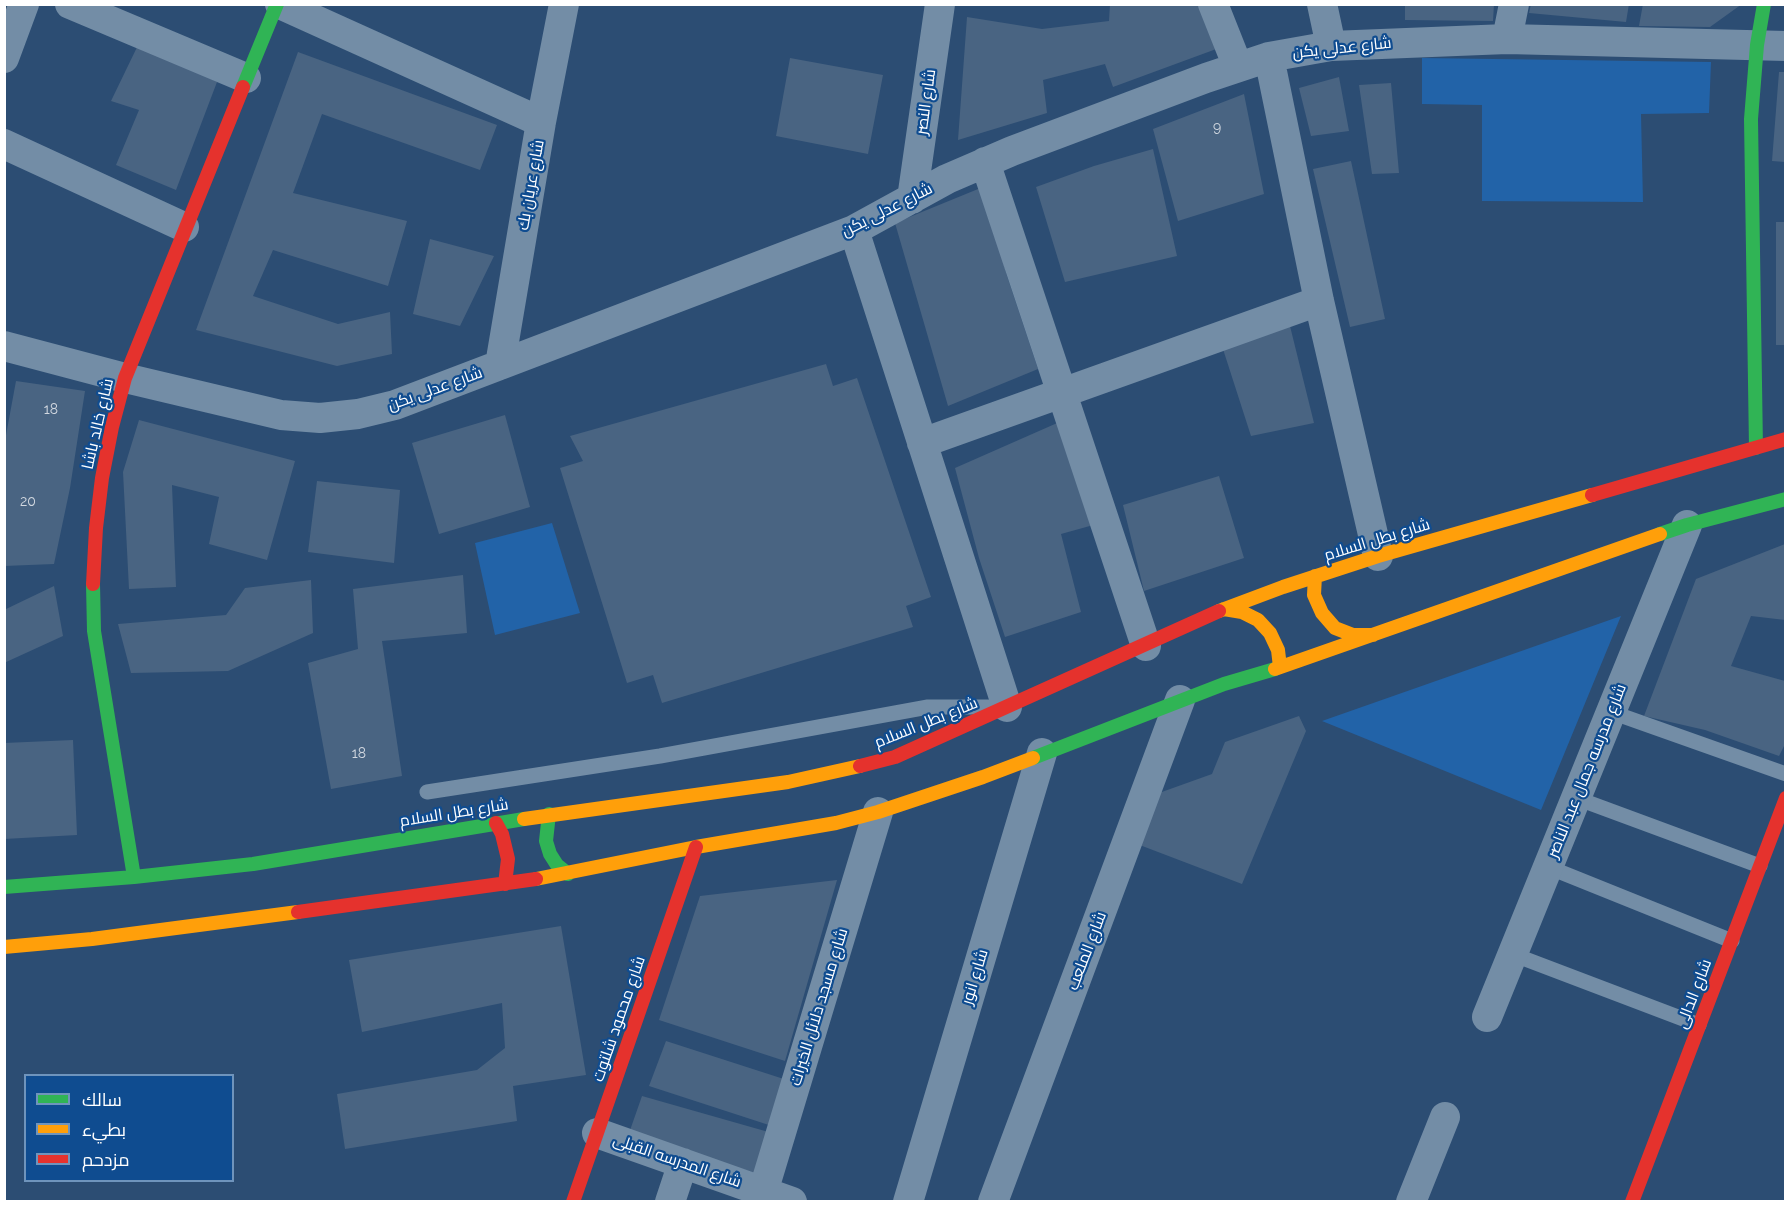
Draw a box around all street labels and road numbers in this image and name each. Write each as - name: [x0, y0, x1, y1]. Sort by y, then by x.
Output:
- street label: شارع عدلى يكن: [1292, 33, 1392, 63]
- street label: شارع النصر: [912, 68, 940, 136]
- street label: شارع عريان بك: [514, 138, 548, 232]
- street label: شارع عدلى يكن: [838, 179, 936, 241]
- street label: شارع عدلى يكن: [385, 363, 485, 415]
- street label: شارع خالد باشا: [78, 377, 118, 471]
- street label: شارع بطل السلام: [1322, 515, 1432, 565]
- street label: شارع مدرسه جمال عبد الناصر: [1543, 681, 1631, 861]
- street label: شارع بطل السلام: [871, 694, 981, 752]
- street label: شارع بطل السلام: [398, 795, 510, 831]
- street label: شارع الملعب: [1063, 909, 1111, 993]
- street label: شارع مسجد دلائل الخيرات: [786, 926, 852, 1088]
- street label: شارع انور: [957, 947, 993, 1007]
- street label: شارع محمود شلتوت: [589, 954, 649, 1084]
- street label: شارع الدالى: [1672, 957, 1716, 1031]
- street label: شارع المدرسه القبلى: [610, 1130, 744, 1192]

